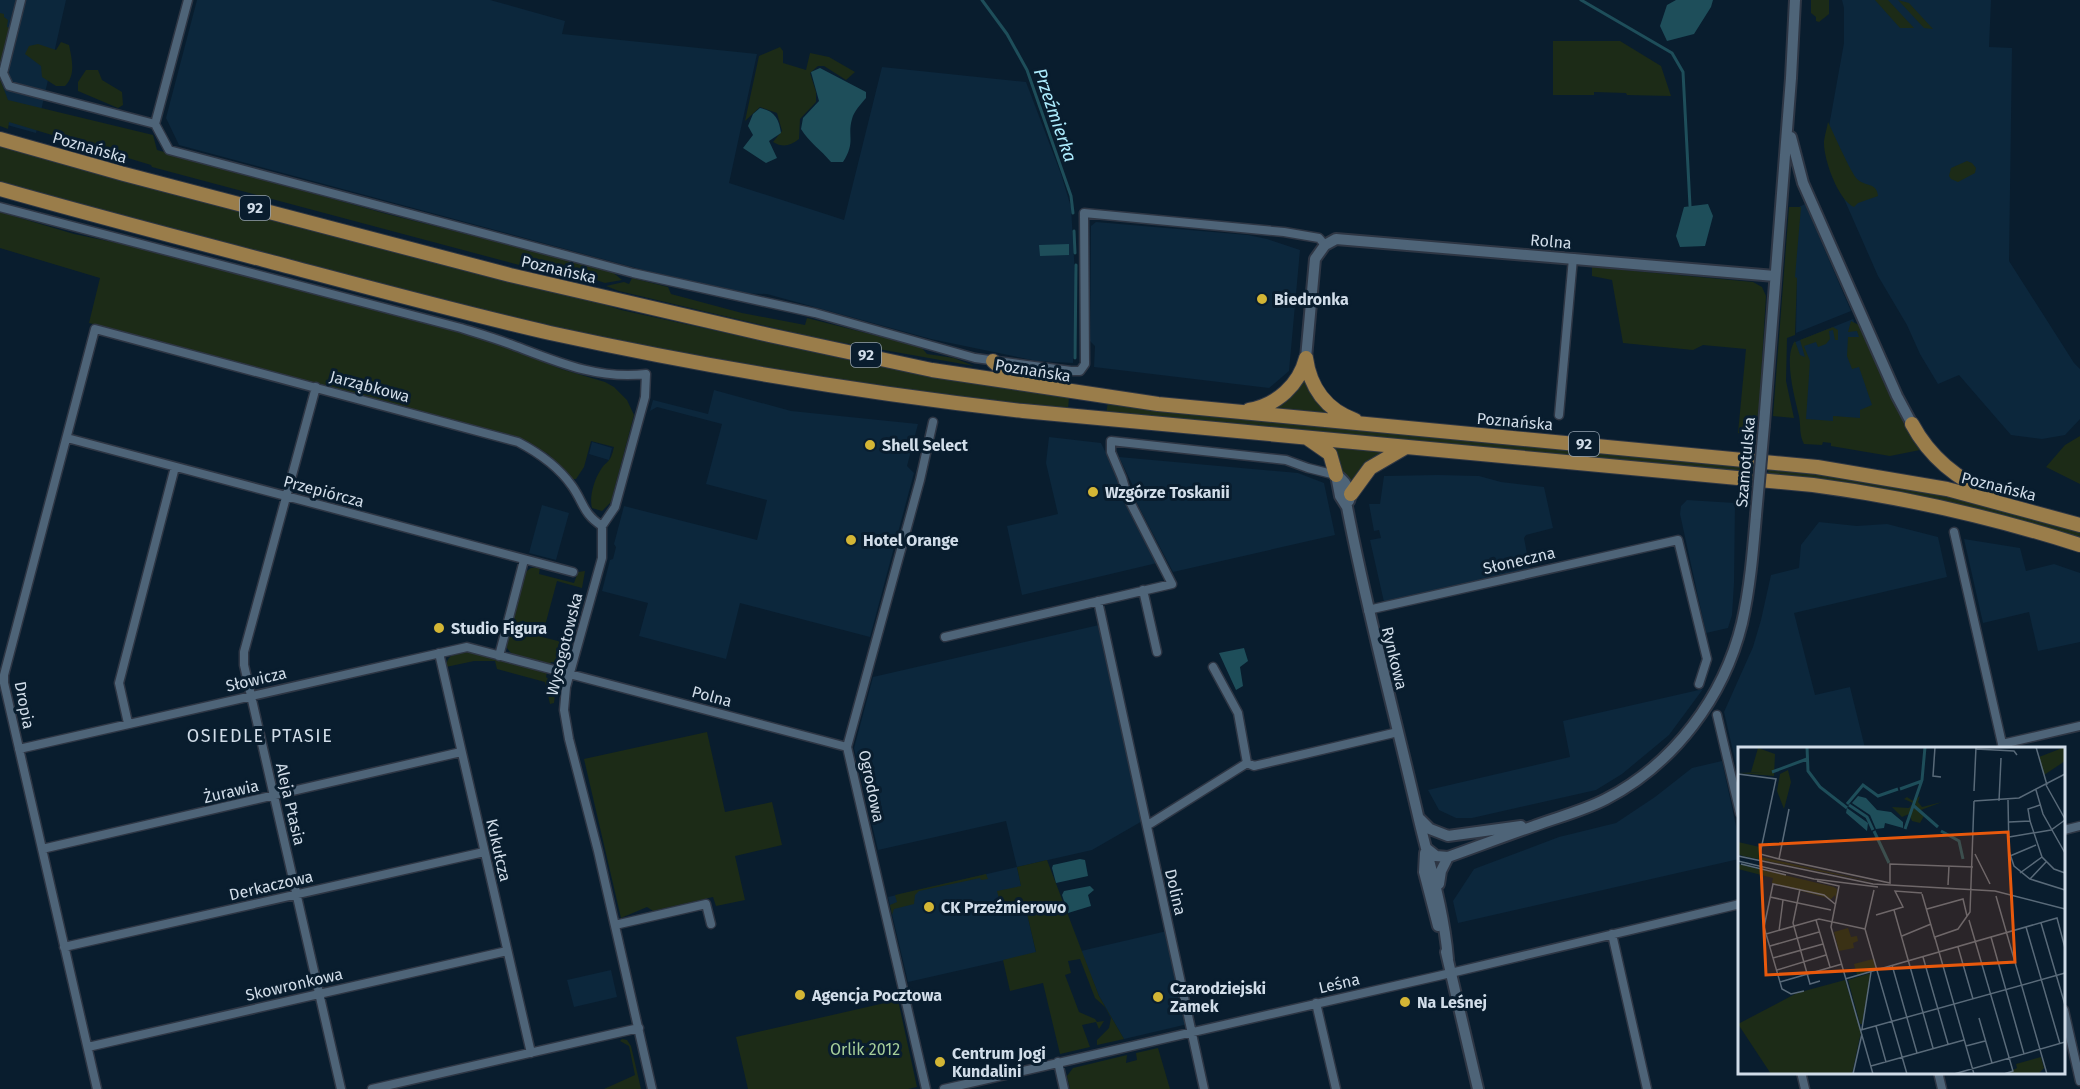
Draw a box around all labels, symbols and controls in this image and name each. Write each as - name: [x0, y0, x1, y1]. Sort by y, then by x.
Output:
- water label: Przeźmierka: [1029, 65, 1081, 165]
- street label: Poznańska: [50, 128, 129, 167]
- road number: 92: [240, 196, 270, 220]
- street label: Rolna: [1529, 230, 1572, 253]
- street label: Poznańska: [519, 252, 598, 287]
- place label: Biedronka: [1274, 290, 1349, 309]
- marker: Biedronka: [1255, 292, 1269, 306]
- road number: 92: [851, 343, 881, 367]
- street label: Poznańska: [994, 355, 1072, 386]
- street label: Jarząbkowa: [328, 367, 412, 407]
- street label: Poznańska: [1476, 409, 1554, 434]
- street label: Szamotulska: [1732, 416, 1759, 508]
- road number: 92: [1569, 432, 1599, 456]
- place label: Shell Select: [882, 436, 969, 455]
- marker: Shell Select: [863, 438, 877, 452]
- street label: Poznańska: [1959, 468, 2038, 505]
- street label: Przepiórcza: [281, 472, 366, 511]
- place label: Wzgórze Toskanii: [1105, 483, 1230, 502]
- marker: Wzgórze Toskanii: [1086, 485, 1100, 499]
- place label: Hotel Orange: [863, 531, 959, 550]
- marker: Hotel Orange: [844, 533, 858, 547]
- street label: Słoneczna: [1481, 543, 1557, 578]
- street label: Wysogotowska: [542, 591, 586, 698]
- place label: Studio Figura: [451, 619, 547, 638]
- marker: Studio Figura: [432, 621, 446, 635]
- street label: Rynkowa: [1378, 625, 1412, 692]
- street label: Słowicza: [224, 663, 288, 696]
- street label: Dropia: [11, 680, 38, 731]
- street label: Polna: [690, 682, 734, 711]
- district label: OSIEDLE PTASIE: [187, 725, 333, 747]
- inset map: [1738, 747, 2065, 1074]
- street label: Ogrodowa: [855, 748, 888, 824]
- street label: Aleja Ptasia: [272, 761, 309, 847]
- street label: Żurawia: [201, 775, 261, 807]
- street label: Kukułcza: [482, 817, 515, 883]
- street label: Derkaczowa: [227, 867, 315, 904]
- street label: Dolina: [1161, 867, 1190, 917]
- place label: CK Przeźmierowo: [941, 898, 1066, 917]
- marker: CK Przeźmierowo: [922, 900, 936, 914]
- street label: Skowronkowa: [244, 964, 345, 1005]
- street label: Leśna: [1317, 970, 1362, 997]
- place label: Czarodziejski Zamek: [1170, 979, 1266, 1016]
- place label: Agencja Pocztowa: [811, 986, 942, 1005]
- marker: Agencja Pocztowa: [793, 988, 807, 1002]
- marker: Czarodziejski Zamek: [1151, 990, 1165, 1004]
- place label: Na Leśnej: [1417, 993, 1487, 1012]
- marker: Na Leśnej: [1398, 995, 1412, 1009]
- park label: Orlik 2012: [830, 1040, 900, 1059]
- place label: Centrum Jogi Kundalini: [952, 1044, 1046, 1081]
- marker: Centrum Jogi Kundalini: [933, 1055, 947, 1069]

